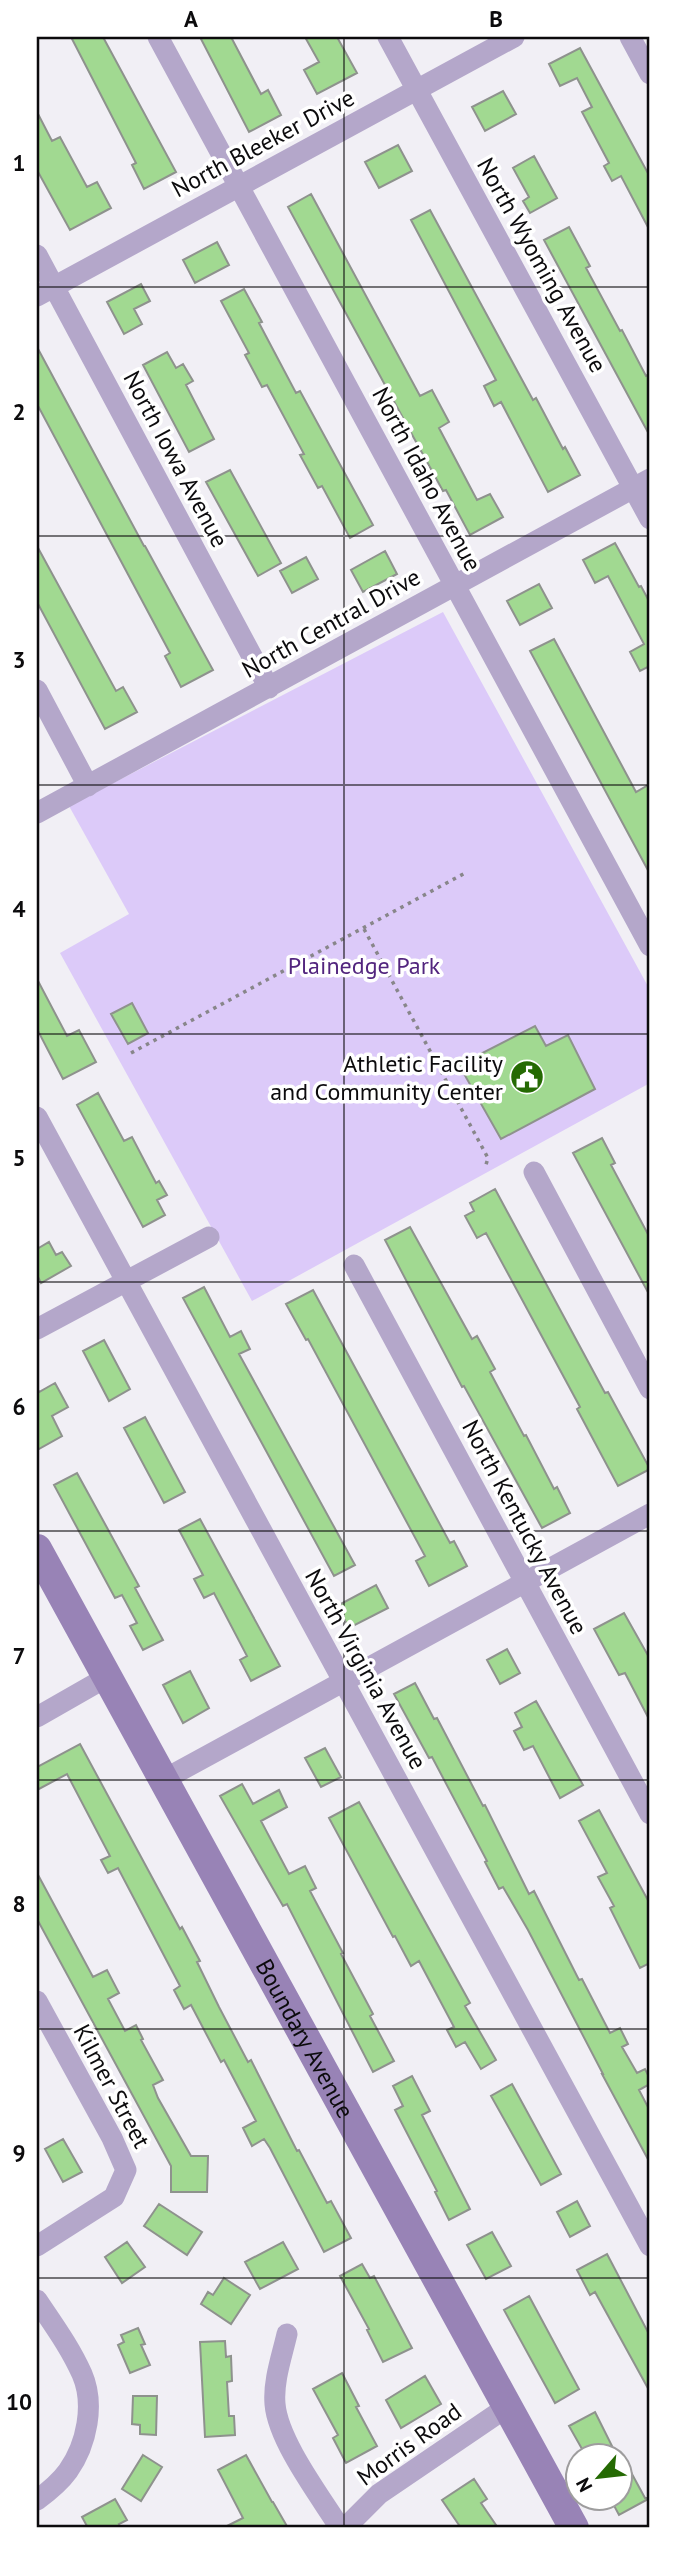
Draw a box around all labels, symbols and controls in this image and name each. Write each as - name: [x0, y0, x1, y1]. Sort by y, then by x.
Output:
- text: A: [184, 4, 198, 33]
- text: B: [489, 4, 503, 33]
- street label: North Bleeker Drive: [166, 82, 360, 204]
- text: 1: [12, 148, 26, 177]
- street label: North Wyoming Avenue: [470, 152, 614, 378]
- street label: North Iowa Avenue: [116, 366, 236, 552]
- street label: North Idaho Avenue: [365, 382, 489, 576]
- text: 2: [12, 397, 26, 426]
- street label: North Central Drive: [236, 561, 426, 685]
- text: 3: [12, 645, 26, 674]
- text: 4: [12, 894, 26, 923]
- park label: Plainedge Park: [288, 950, 441, 981]
- place label: Athletic Facility and Community Center: [270, 1048, 503, 1107]
- public building icon: Athletic Facility and Community Center: [508, 1058, 546, 1096]
- text: 5: [12, 1143, 26, 1172]
- text: 6: [12, 1392, 26, 1421]
- street label: North Kentucky Avenue: [455, 1414, 595, 1640]
- street label: North Virginia Avenue: [298, 1563, 434, 1775]
- text: 7: [12, 1641, 26, 1670]
- text: 8: [12, 1889, 26, 1918]
- street label: Boundary Avenue: [249, 1953, 361, 2123]
- street label: Kilmer Street: [66, 2019, 158, 2153]
- text: 9: [12, 2138, 26, 2167]
- text: 10: [6, 2387, 32, 2416]
- street label: Morris Road: [351, 2396, 467, 2492]
- north arrow: [564, 2442, 634, 2512]
- text: N: [570, 2474, 598, 2496]

